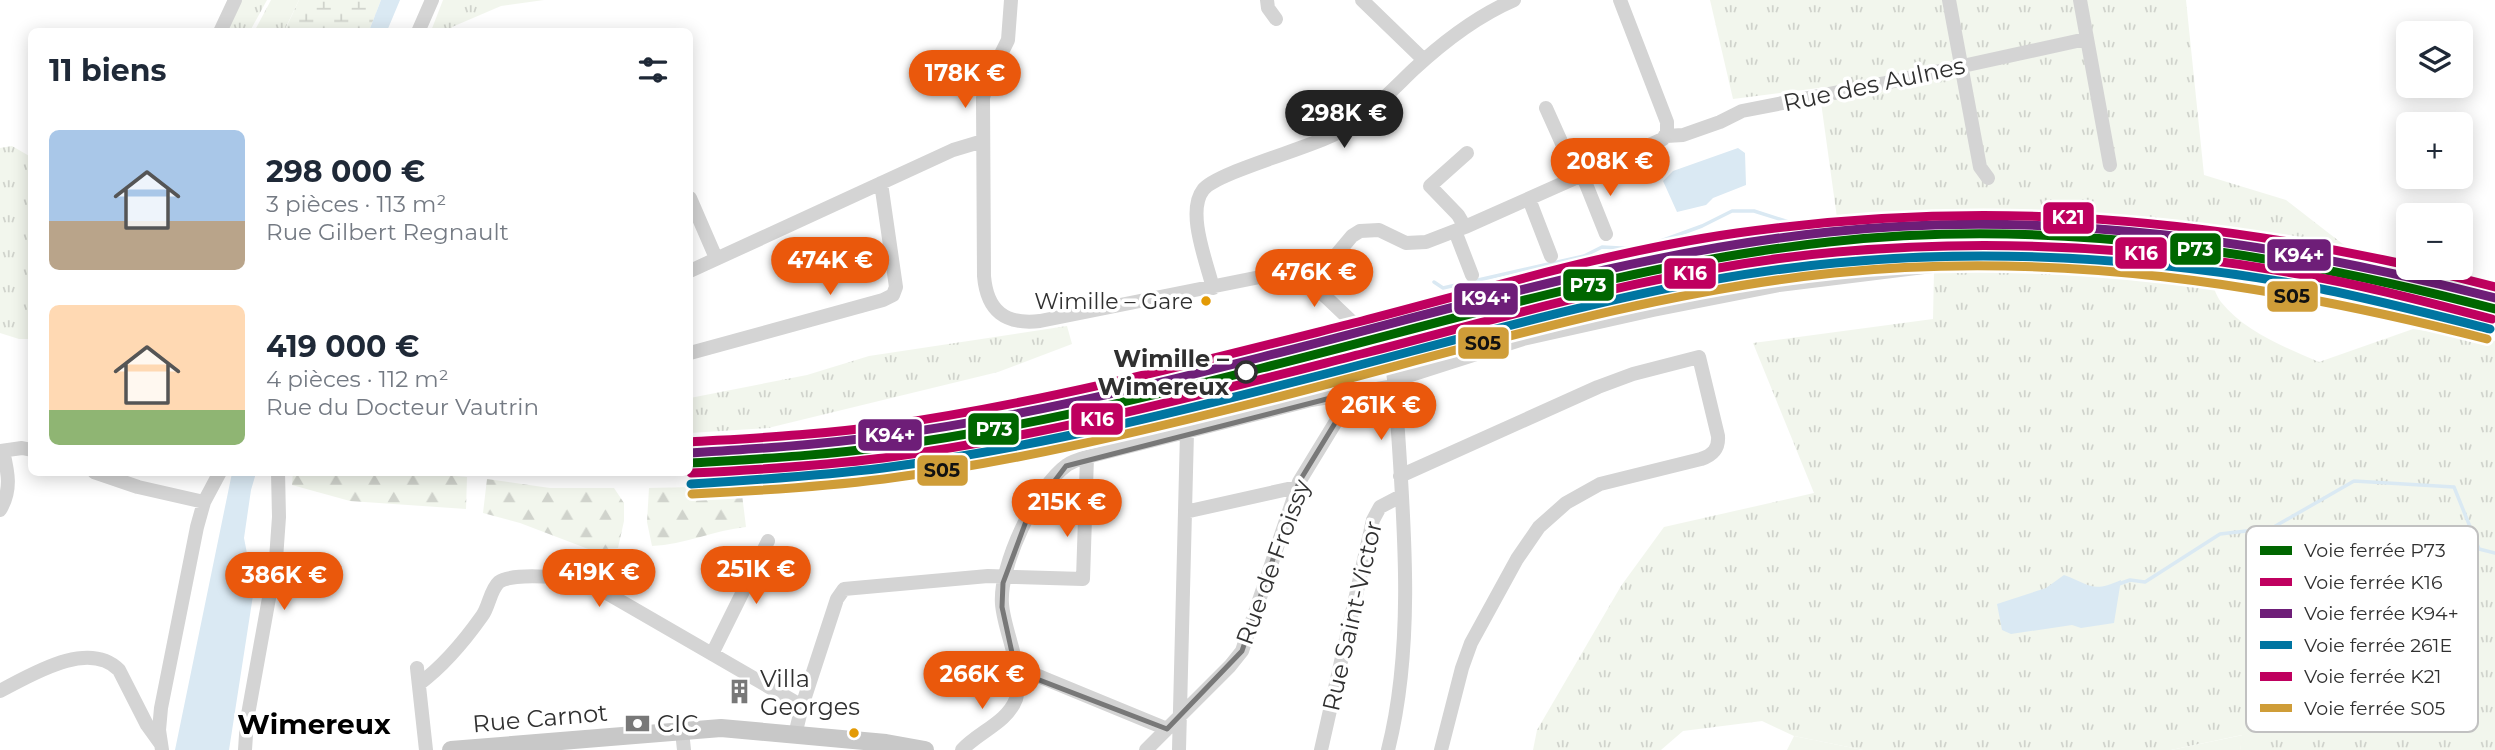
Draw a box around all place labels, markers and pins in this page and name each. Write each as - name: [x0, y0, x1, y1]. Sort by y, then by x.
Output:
- pin: 178K €: [908, 50, 1022, 110]
- pin: 298K €: [1287, 90, 1401, 150]
- pin: 208K €: [1553, 138, 1667, 198]
- pin: 474K €: [773, 238, 887, 297]
- pin: 476K €: [1257, 250, 1371, 309]
- place label: Wimille – Gare: [1034, 288, 1193, 315]
- marker: Wimille – Gare: [1199, 294, 1213, 308]
- place label: Wimille – Wimereux: [1098, 344, 1230, 401]
- marker: Wimille – Wimereux: [1235, 361, 1257, 383]
- pin: 261K €: [1324, 382, 1438, 442]
- pin: 215K €: [1010, 480, 1124, 539]
- pin: 251K €: [699, 546, 813, 606]
- pin: 419K €: [542, 550, 656, 609]
- pin: 386K €: [227, 552, 341, 612]
- pin: 266K €: [925, 652, 1039, 711]
- place label: Villa Georges: [760, 664, 860, 721]
- building icon: Villa Georges: [726, 678, 754, 706]
- bank icon: CIC: [623, 709, 651, 737]
- place label: CIC: [657, 709, 698, 738]
- unlabelled marker: [847, 726, 861, 740]

